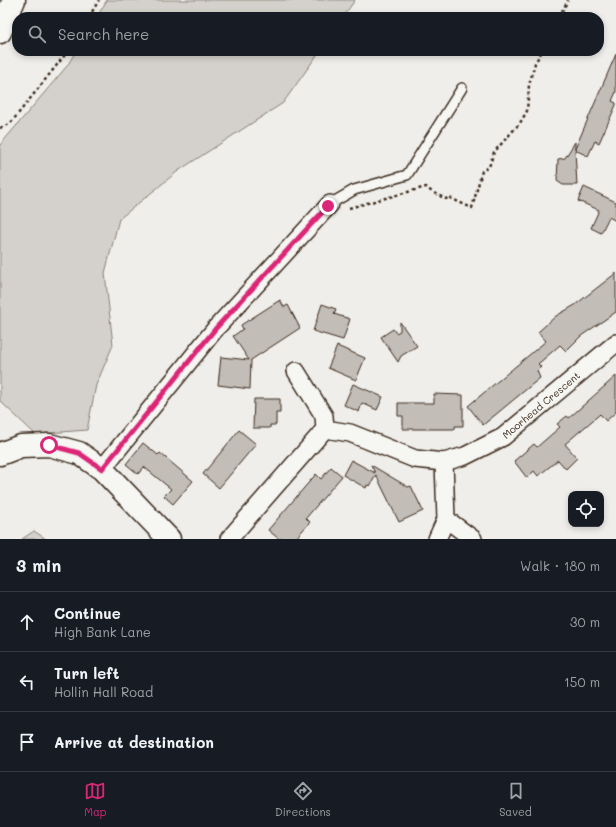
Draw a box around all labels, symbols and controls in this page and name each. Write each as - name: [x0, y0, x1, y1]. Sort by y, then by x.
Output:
- search box: [12, 12, 604, 56]
- icon: search: [26, 23, 48, 45]
- text: Search here: [58, 24, 149, 44]
- route end: [319, 197, 337, 215]
- street label: Moorhead Crescent: [499, 368, 583, 442]
- route start: [40, 436, 58, 454]
- map controls: [568, 491, 604, 527]
- button: locate: [568, 491, 604, 527]
- text: 3 min: [16, 554, 61, 576]
- text: Walk · 180 m: [520, 557, 600, 574]
- text: Continue: [54, 603, 121, 623]
- icon: ahead: [16, 611, 38, 633]
- text: 30 m: [570, 613, 600, 630]
- text: High Bank Lane: [54, 623, 151, 640]
- text: Turn left: [54, 663, 119, 683]
- icon: left: [16, 671, 38, 693]
- text: 150 m: [564, 673, 600, 690]
- text: Hollin Hall Road: [54, 683, 153, 700]
- icon: arrive: [16, 731, 38, 753]
- text: Arrive at destination: [54, 732, 214, 752]
- tab: Map: [84, 780, 107, 819]
- tab: Directions: [275, 780, 331, 819]
- tab: Saved: [499, 780, 532, 819]

